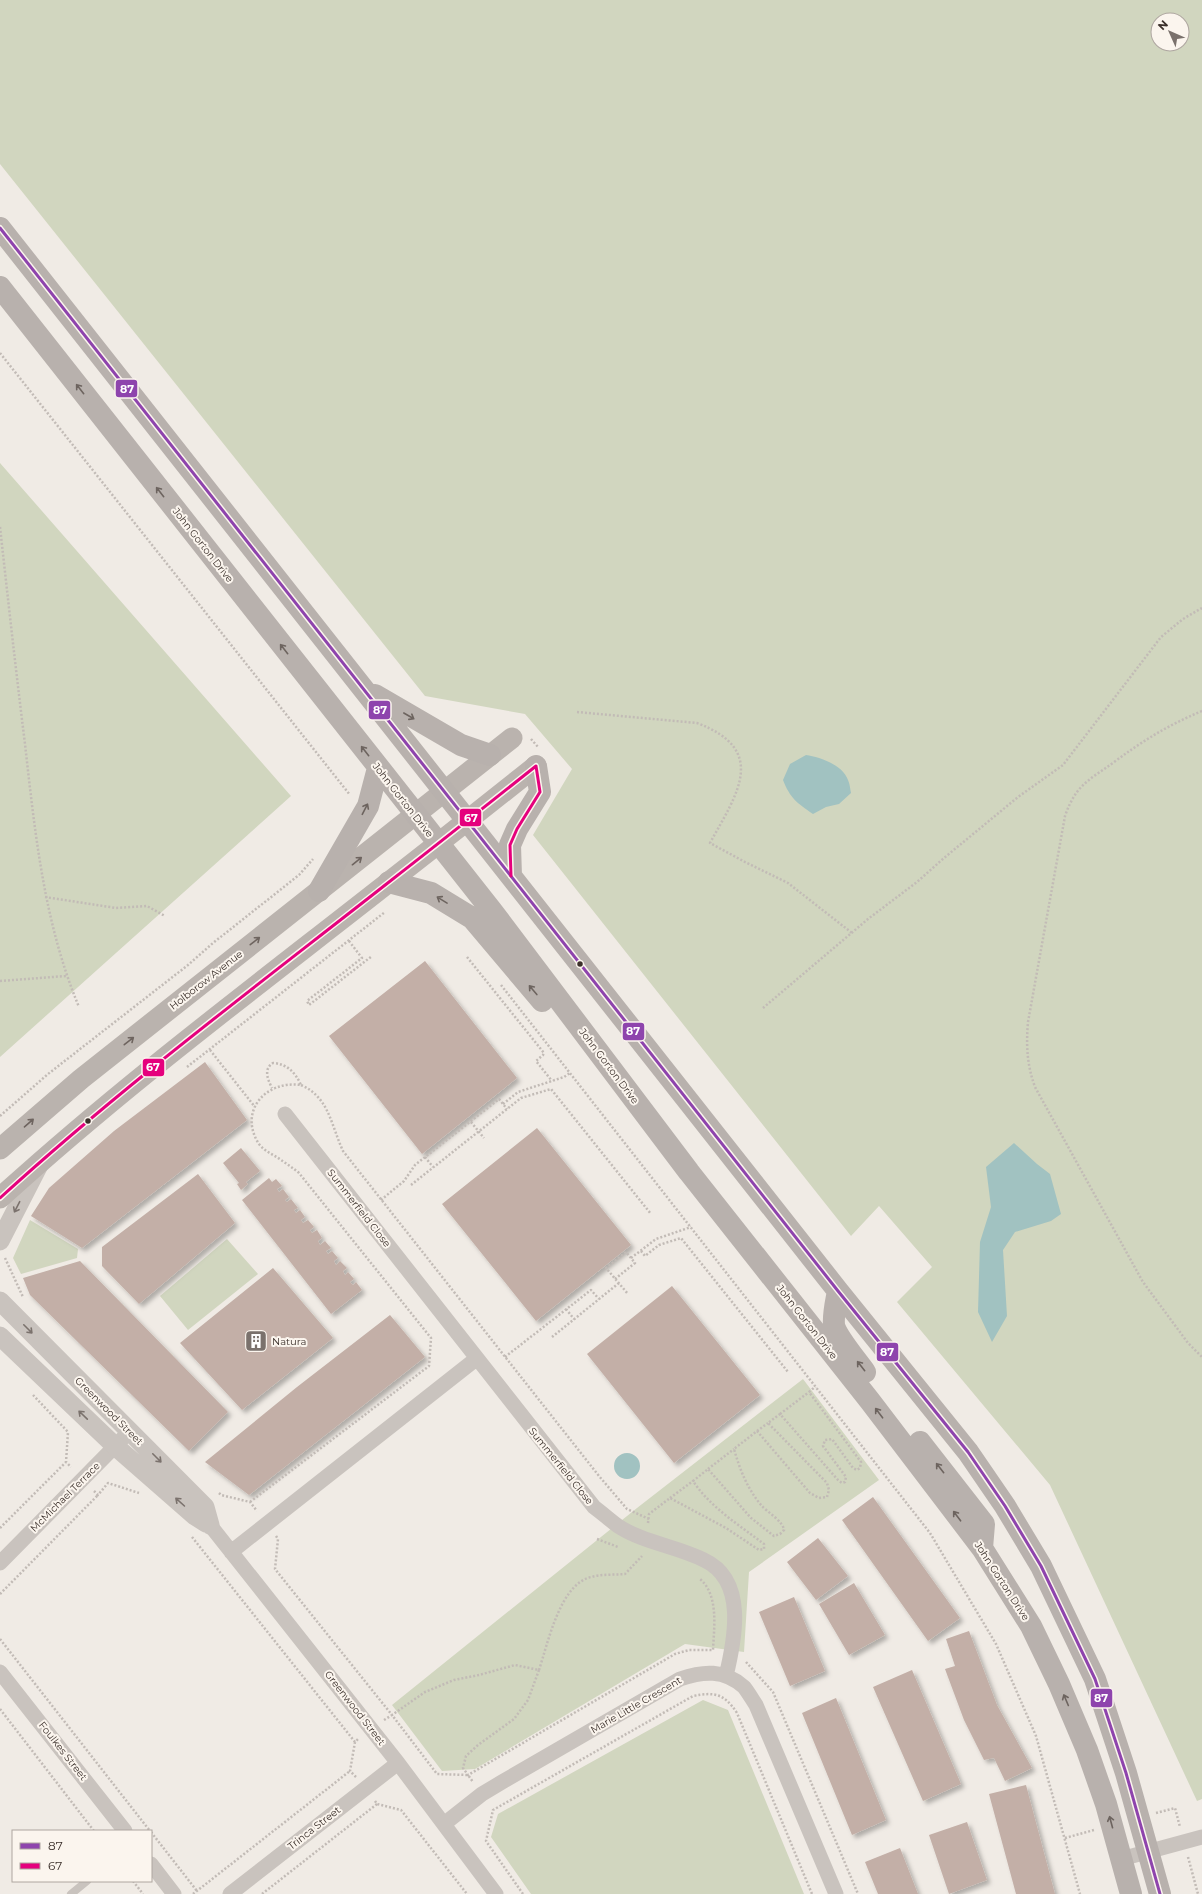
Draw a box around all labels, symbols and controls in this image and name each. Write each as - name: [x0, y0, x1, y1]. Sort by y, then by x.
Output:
- north arrow: [1150, 12, 1190, 52]
- text: N: [1155, 17, 1171, 33]
- line badge: 87: [115, 379, 138, 398]
- text: 87: [120, 382, 134, 396]
- one-way arrow: [76, 384, 84, 395]
- one-way arrow: [156, 486, 165, 497]
- street label: John Gorton Drive: [169, 504, 236, 585]
- one-way arrow: [280, 643, 289, 654]
- line badge: 87: [368, 700, 391, 720]
- text: 87: [373, 703, 387, 717]
- one-way arrow: [403, 712, 415, 720]
- one-way arrow: [360, 745, 369, 756]
- street label: John Gorton Drive: [369, 759, 436, 840]
- one-way arrow: [362, 803, 370, 815]
- line badge: 67: [459, 808, 482, 827]
- text: 67: [464, 811, 478, 825]
- one-way arrow: [352, 856, 363, 865]
- one-way arrow: [436, 895, 448, 903]
- one-way arrow: [250, 937, 261, 946]
- street label: Holborow Avenue: [167, 947, 245, 1013]
- unlabelled marker: [575, 959, 585, 969]
- one-way arrow: [529, 985, 538, 996]
- line badge: 87: [622, 1022, 645, 1041]
- text: 87: [626, 1024, 640, 1038]
- street label: John Gorton Drive: [576, 1025, 642, 1106]
- one-way arrow: [124, 1036, 135, 1045]
- line badge: 67: [142, 1058, 165, 1077]
- text: 67: [146, 1060, 160, 1074]
- unlabelled marker: [83, 1116, 93, 1126]
- one-way arrow: [24, 1119, 34, 1128]
- street label: Summerfield Close: [324, 1166, 394, 1250]
- one-way arrow: [13, 1201, 20, 1213]
- street label: John Gorton Drive: [773, 1281, 840, 1362]
- one-way arrow: [23, 1324, 32, 1334]
- building icon: Natura: [243, 1328, 269, 1354]
- place label: Natura: [272, 1335, 306, 1348]
- line badge: 87: [876, 1342, 899, 1362]
- text: 87: [880, 1345, 894, 1359]
- one-way arrow: [856, 1360, 865, 1371]
- street label: Greenwood Street: [72, 1374, 146, 1448]
- one-way arrow: [875, 1407, 883, 1418]
- one-way arrow: [78, 1411, 88, 1420]
- street label: Summerfield Close: [526, 1425, 596, 1507]
- one-way arrow: [152, 1453, 161, 1463]
- street label: McMichael Terrace: [27, 1459, 103, 1535]
- one-way arrow: [936, 1463, 945, 1474]
- one-way arrow: [174, 1497, 185, 1506]
- one-way arrow: [953, 1511, 962, 1522]
- street label: John Gorton Drive: [971, 1538, 1032, 1623]
- street label: Greenwood Street: [322, 1668, 388, 1748]
- street label: Marie Little Crescent: [588, 1674, 684, 1736]
- line badge: 87: [1090, 1688, 1113, 1708]
- text: 87: [1094, 1691, 1108, 1705]
- one-way arrow: [1062, 1694, 1069, 1706]
- street label: Foulkes Street: [36, 1719, 90, 1783]
- street label: Trinca Street: [285, 1803, 343, 1853]
- one-way arrow: [1107, 1815, 1114, 1828]
- legend: [12, 1830, 152, 1882]
- text: 87: [48, 1838, 63, 1853]
- text: 67: [48, 1858, 62, 1873]

